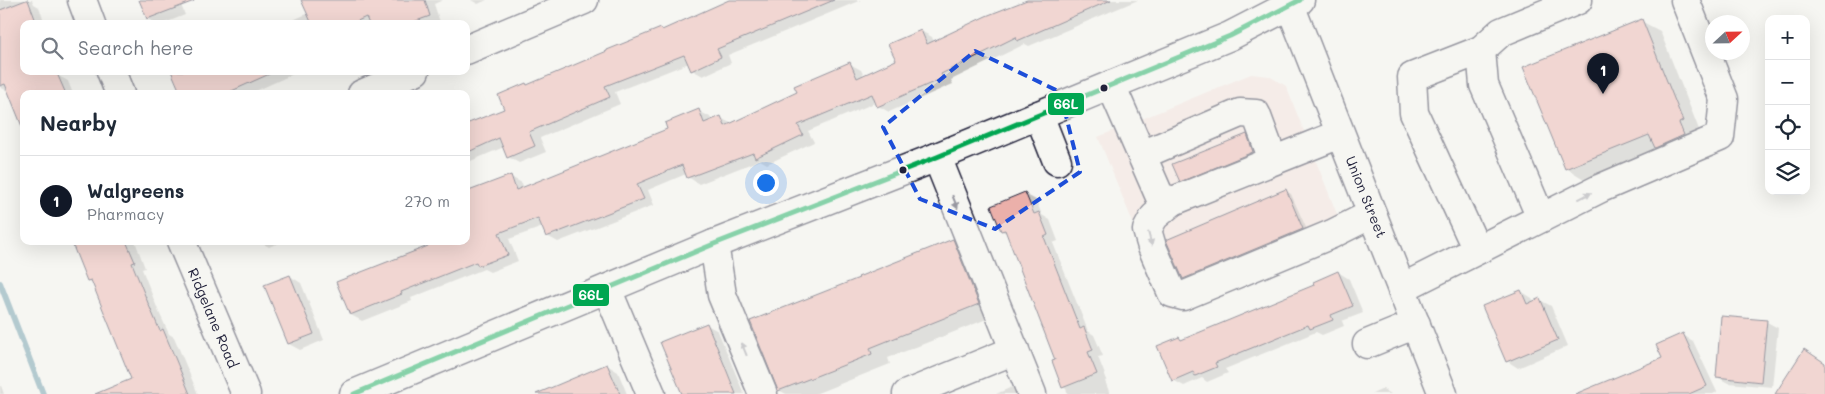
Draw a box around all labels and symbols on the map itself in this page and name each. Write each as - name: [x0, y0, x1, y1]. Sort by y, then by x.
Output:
- north arrow: [1705, 15, 1750, 60]
- pin: 1: [1587, 53, 1619, 94]
- unlabelled marker: [1099, 83, 1109, 93]
- line badge: 66L: [1047, 92, 1085, 116]
- text: 66L: [1053, 94, 1079, 113]
- street label: Union Street: [1341, 153, 1391, 240]
- unlabelled marker: [898, 165, 908, 175]
- your location: [753, 170, 779, 196]
- one-way arrow: [1578, 192, 1592, 200]
- one-way arrow: [952, 195, 960, 209]
- one-way arrow: [1146, 232, 1154, 247]
- street label: Ridgelane Road: [184, 265, 243, 371]
- line badge: 66L: [572, 283, 610, 307]
- text: 66L: [578, 285, 604, 304]
- one-way arrow: [740, 342, 748, 356]

